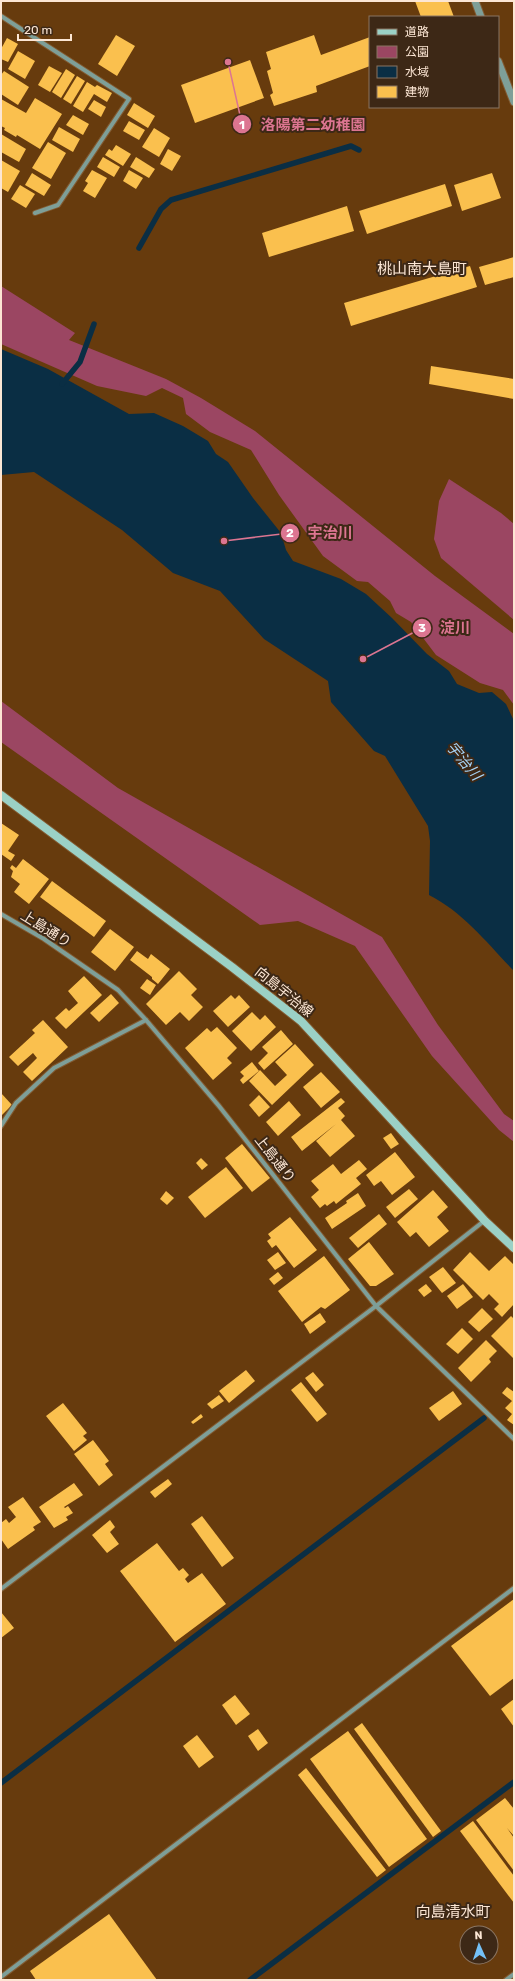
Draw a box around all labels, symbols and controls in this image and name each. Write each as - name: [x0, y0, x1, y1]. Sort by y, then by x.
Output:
- scale bar: [18, 16, 71, 42]
- legend: [369, 16, 499, 108]
- text: 20 m: [24, 23, 52, 37]
- text: 道路: [405, 25, 429, 39]
- text: 公園: [405, 45, 429, 59]
- text: 水域: [405, 65, 429, 79]
- text: 建物: [405, 85, 429, 99]
- callout: 洛陽第二幼稚園: [232, 111, 373, 138]
- text: 洛陽第二幼稚園: [260, 116, 366, 134]
- text: 1: [239, 118, 245, 132]
- district label: 桃山南大島町: [377, 260, 467, 278]
- callout: 宇治川: [280, 520, 361, 547]
- text: 宇治川: [307, 524, 353, 542]
- text: 2: [286, 526, 294, 540]
- callout: 淀川: [412, 614, 478, 641]
- text: 淀川: [440, 619, 470, 637]
- text: 3: [418, 621, 426, 635]
- water label: 宇治川: [443, 738, 487, 786]
- street label: 上島通り: [18, 907, 74, 951]
- street label: 向島宇治線: [251, 963, 317, 1021]
- street label: 上島通り: [251, 1132, 299, 1186]
- district label: 向島清水町: [415, 1903, 491, 1921]
- north arrow: [459, 1925, 499, 1965]
- text: N: [474, 1929, 483, 1942]

